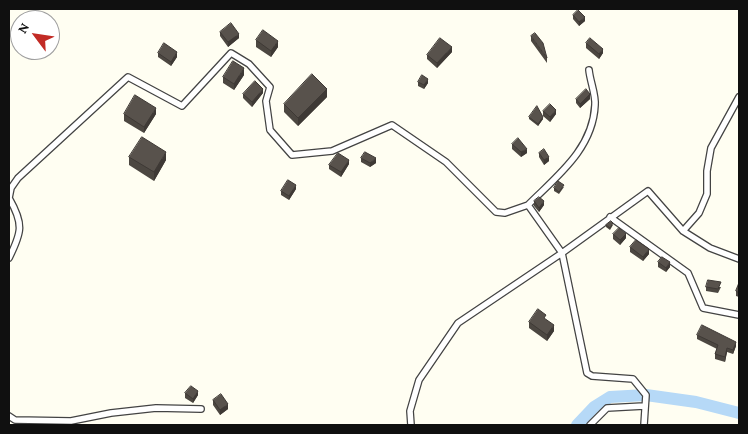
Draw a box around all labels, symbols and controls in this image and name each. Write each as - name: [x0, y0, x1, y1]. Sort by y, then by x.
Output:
- north arrow: [10, 10, 60, 60]
- text: N: [14, 20, 32, 36]

